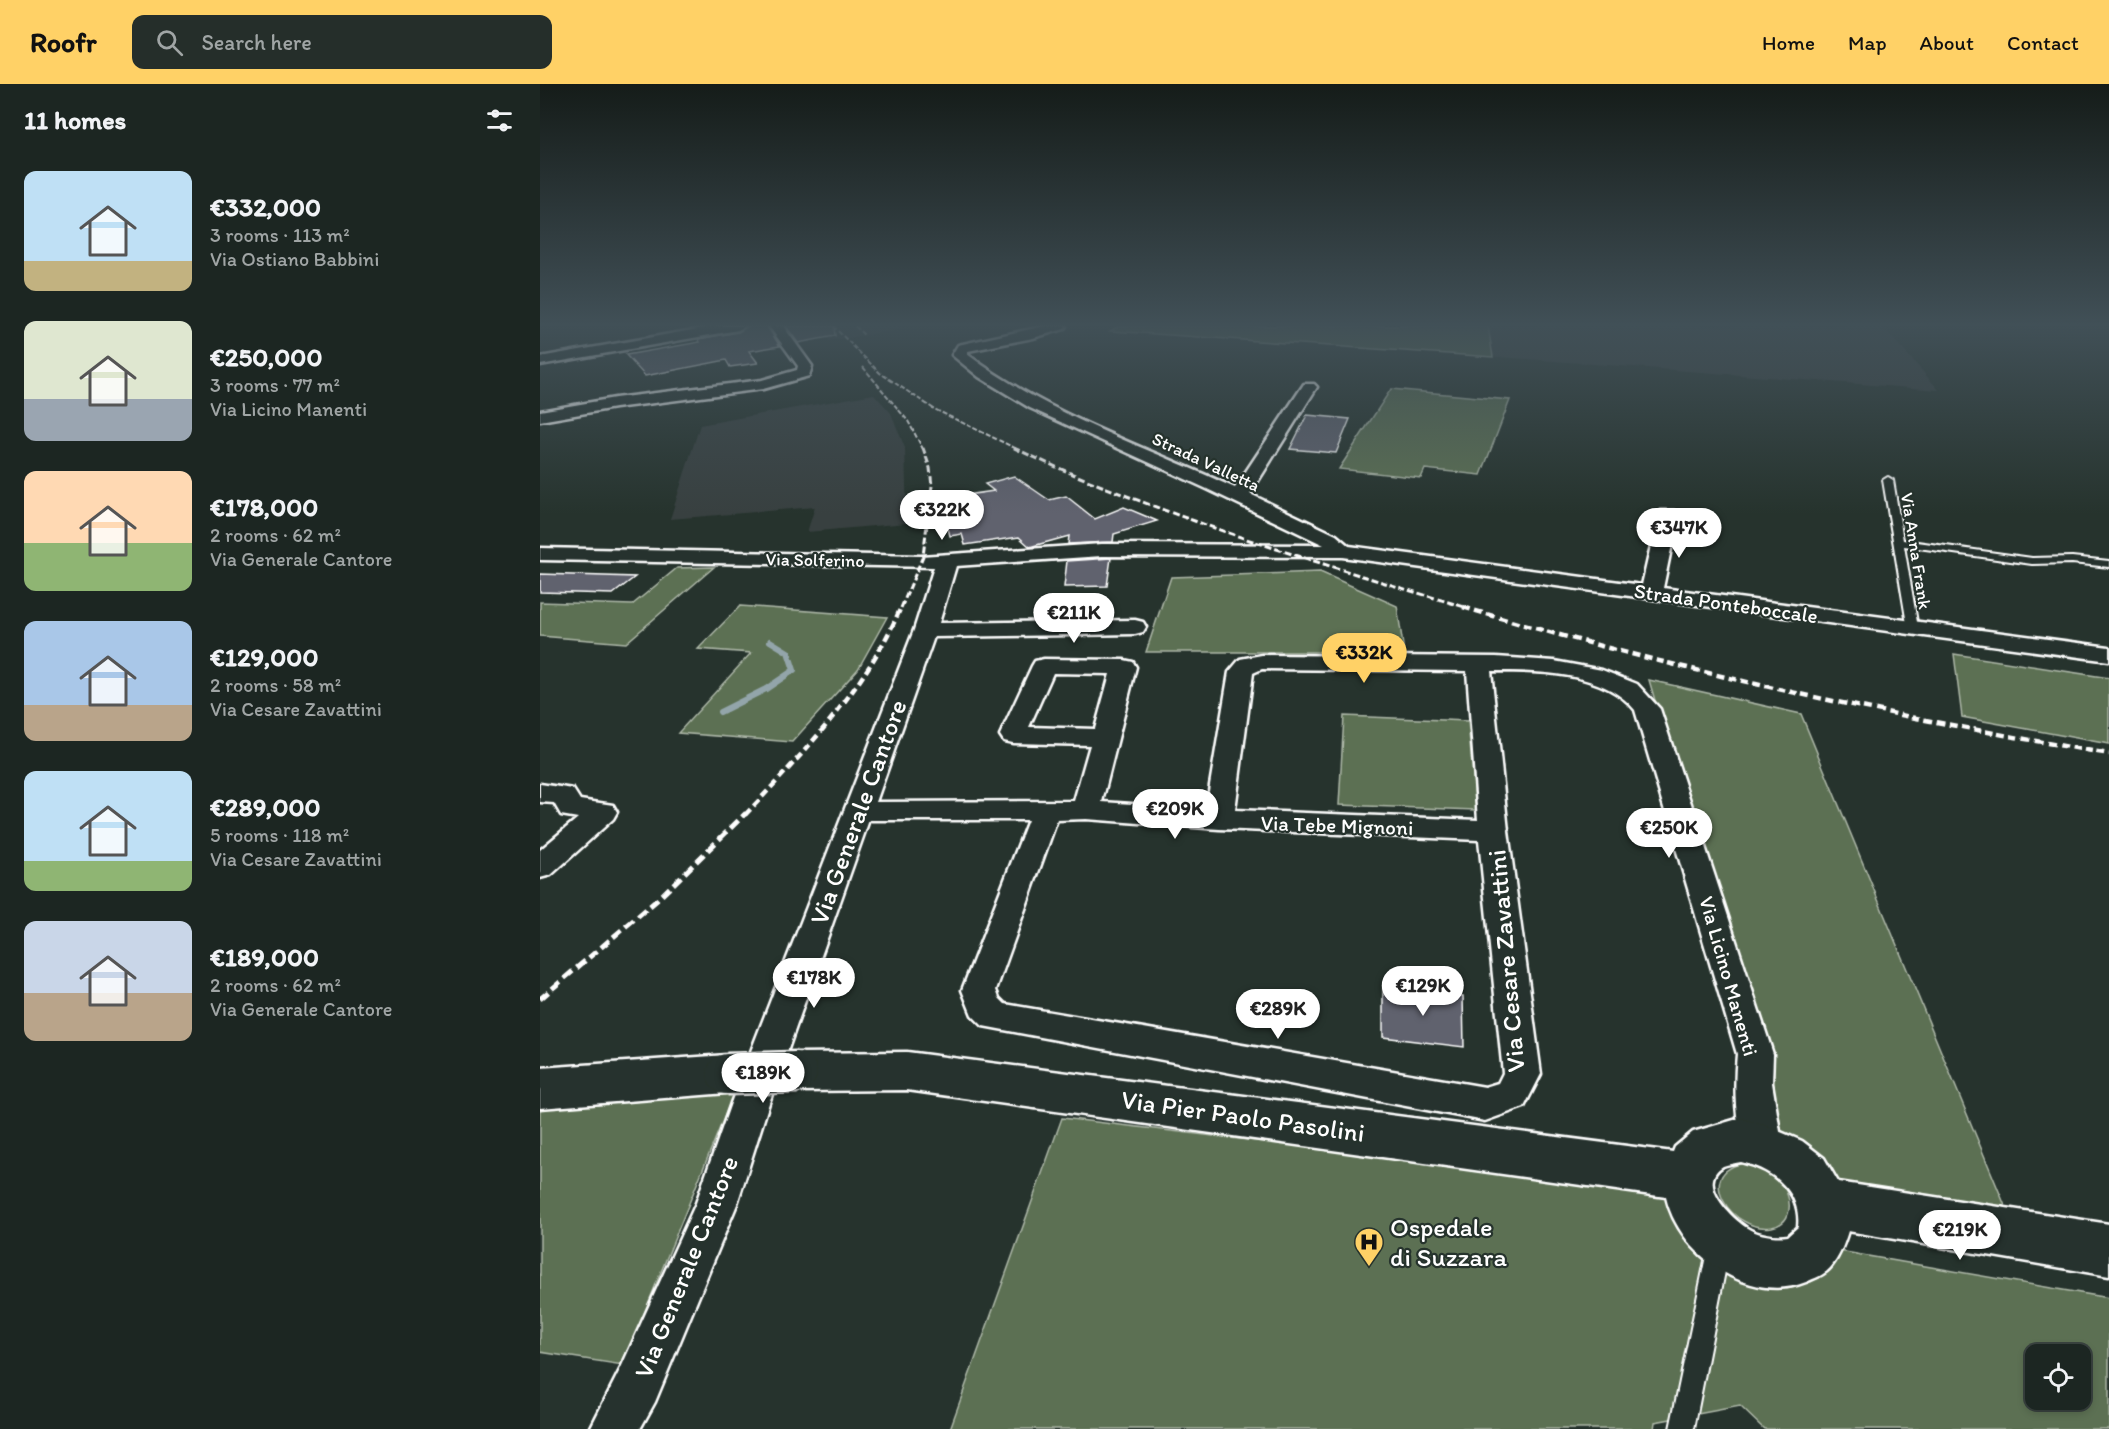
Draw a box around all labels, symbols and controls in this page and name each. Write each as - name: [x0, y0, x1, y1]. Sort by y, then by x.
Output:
- search box: [132, 15, 552, 69]
- text: Roofr: [30, 25, 96, 59]
- icon: search: [153, 26, 186, 59]
- text: Search here: [201, 29, 312, 56]
- text: Home: [1762, 30, 1815, 55]
- text: Map: [1848, 30, 1887, 55]
- text: About: [1920, 30, 1974, 55]
- text: Contact: [2007, 30, 2079, 55]
- text: 11 homes: [24, 104, 126, 136]
- icon: filters: [483, 104, 516, 137]
- text: €332,000: [210, 191, 321, 223]
- icon: home: [72, 195, 144, 267]
- text: 3 rooms · 113 m²: [210, 223, 350, 247]
- text: Via Ostiano Babbini: [210, 247, 379, 271]
- text: €250,000: [210, 341, 322, 373]
- icon: home: [72, 345, 144, 417]
- text: 3 rooms · 77 m²: [210, 373, 340, 397]
- text: Via Licino Manenti: [210, 397, 367, 421]
- street label: Strada Valletta: [1149, 427, 1263, 497]
- pin: €322K: [900, 490, 984, 541]
- text: €178,000: [210, 491, 318, 523]
- street label: Via Anna Frank: [1896, 491, 1936, 611]
- icon: home: [72, 495, 144, 567]
- text: €322K: [914, 497, 970, 521]
- pin: €347K: [1637, 508, 1721, 559]
- text: €347K: [1650, 515, 1708, 539]
- text: 2 rooms · 62 m²: [210, 523, 341, 547]
- text: Via Generale Cantore: [210, 547, 393, 571]
- street label: Via Solferino: [765, 548, 865, 572]
- street label: Strada Ponteboccale: [1632, 578, 1820, 628]
- pin: €211K: [1032, 593, 1116, 644]
- text: €211K: [1047, 600, 1101, 624]
- pin: €332K: [1322, 633, 1406, 684]
- text: €332K: [1336, 640, 1392, 664]
- text: €129,000: [210, 641, 318, 673]
- icon: home: [72, 645, 144, 717]
- text: 2 rooms · 58 m²: [210, 673, 341, 697]
- street label: Via Generale Cantore: [802, 695, 914, 929]
- text: Via Cesare Zavattini: [210, 697, 382, 721]
- pin: €209K: [1133, 789, 1217, 840]
- text: €289,000: [210, 791, 321, 823]
- icon: home: [72, 795, 144, 867]
- text: €209K: [1146, 796, 1204, 820]
- pin: €250K: [1627, 808, 1711, 859]
- street label: Via Tebe Mignoni: [1260, 810, 1414, 840]
- text: €250K: [1640, 815, 1698, 839]
- text: 5 rooms · 118 m²: [210, 823, 349, 847]
- text: Via Cesare Zavattini: [210, 847, 382, 871]
- street label: Via Cesare Zavattini: [1480, 848, 1532, 1074]
- street label: Via Licino Manenti: [1694, 893, 1764, 1059]
- text: €189,000: [210, 941, 319, 973]
- icon: home: [72, 945, 144, 1017]
- pin: €178K: [772, 958, 856, 1009]
- text: €178K: [787, 965, 841, 989]
- pin: €129K: [1381, 966, 1465, 1017]
- text: 2 rooms · 62 m²: [210, 973, 341, 997]
- text: €129K: [1396, 973, 1450, 997]
- pin: €289K: [1236, 989, 1320, 1040]
- text: €289K: [1250, 996, 1306, 1020]
- text: Via Generale Cantore: [210, 997, 393, 1021]
- pin: €189K: [721, 1053, 805, 1104]
- text: €189K: [736, 1060, 790, 1084]
- street label: Via Pier Paolo Pasolini: [1119, 1083, 1367, 1149]
- street label: Via Generale Cantore: [627, 1151, 745, 1383]
- pin: €219K: [1918, 1210, 2002, 1261]
- place label: Ospedale di Suzzara: [1390, 1211, 1507, 1273]
- text: €219K: [1933, 1217, 1987, 1241]
- hospital icon: Ospedale di Suzzara: [1353, 1226, 1385, 1268]
- map controls: [2025, 1344, 2091, 1410]
- button: locate: [2025, 1344, 2091, 1410]

